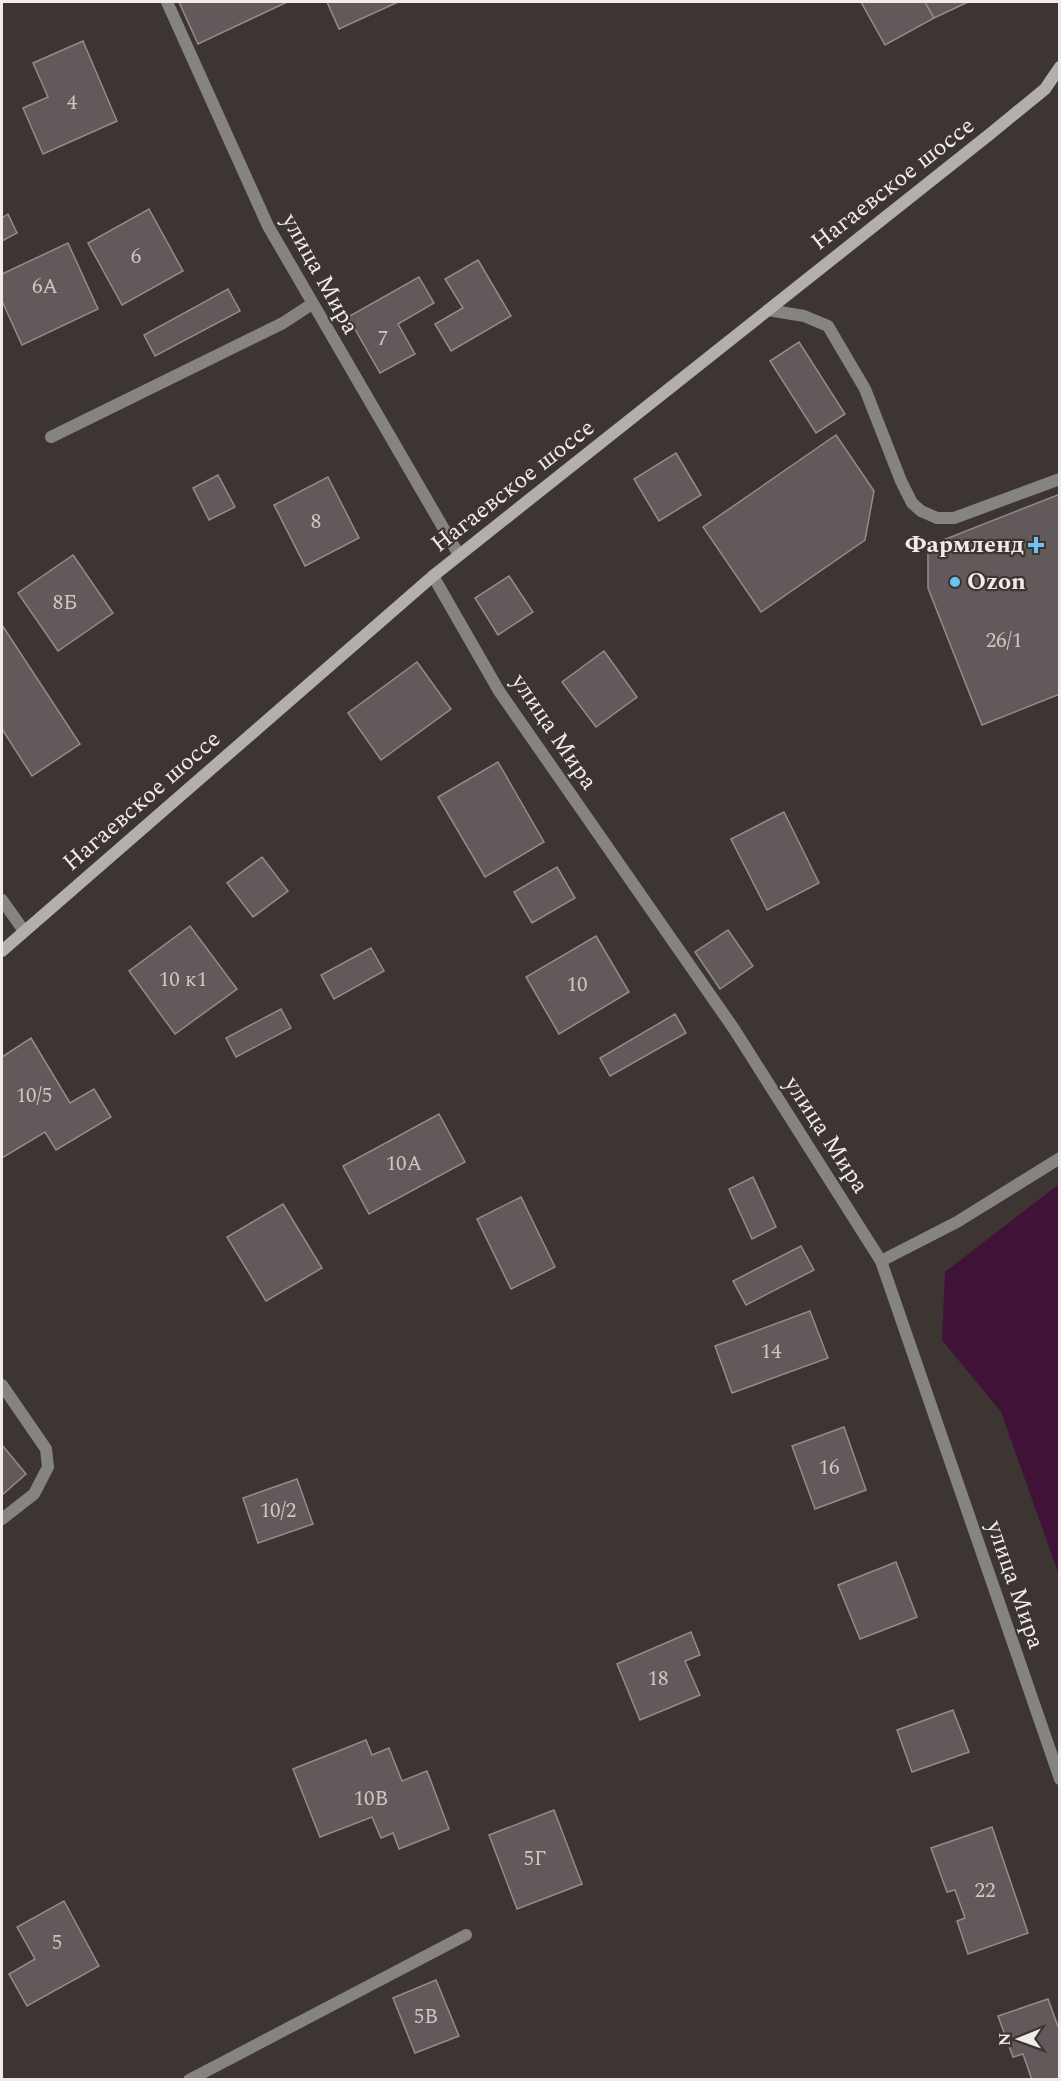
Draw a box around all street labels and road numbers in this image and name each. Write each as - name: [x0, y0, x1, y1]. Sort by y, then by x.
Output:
- street label: Нагаевское шоссе: [803, 108, 983, 260]
- street label: улица Мира: [271, 206, 368, 341]
- street label: Нагаевское шоссе: [423, 410, 603, 562]
- street label: улица Мира: [501, 666, 606, 798]
- street label: Нагаевское шоссе: [55, 722, 229, 880]
- street label: улица Мира: [774, 1068, 878, 1201]
- street label: улица Мира: [976, 1515, 1054, 1654]

